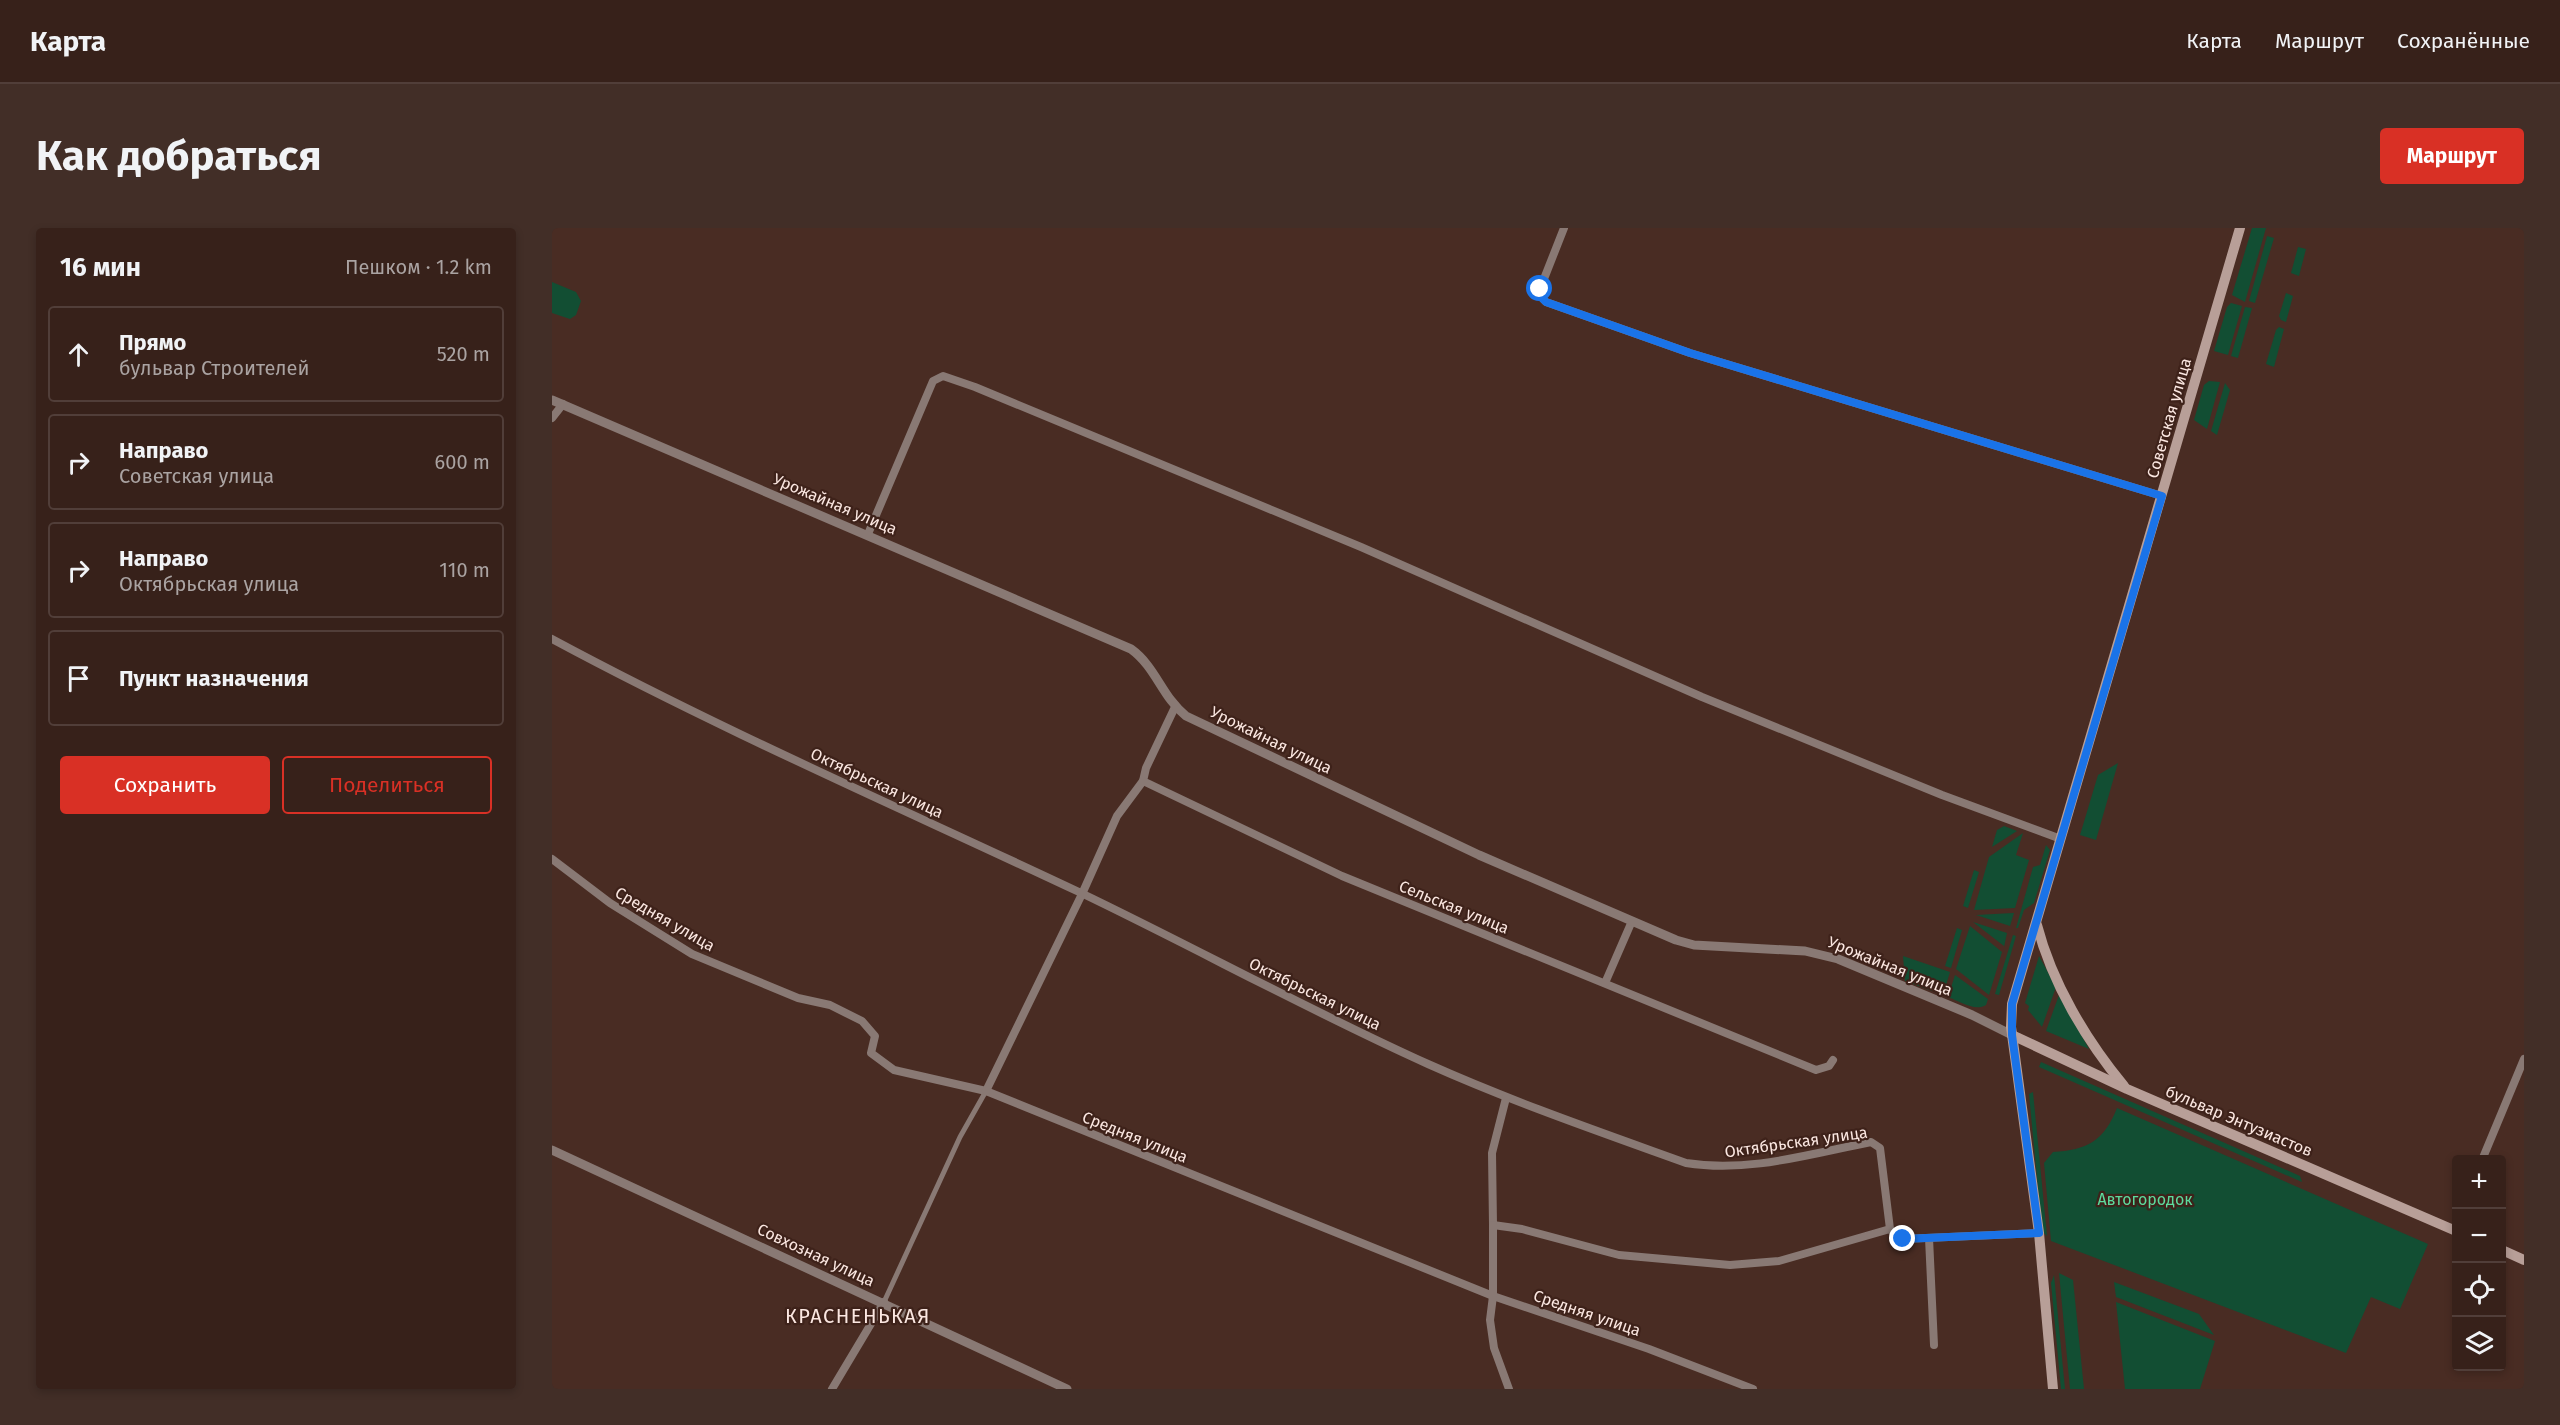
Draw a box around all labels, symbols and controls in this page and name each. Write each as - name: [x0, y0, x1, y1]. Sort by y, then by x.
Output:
- text: Карта: [30, 25, 106, 58]
- text: Карта: [2186, 28, 2242, 54]
- text: Маршрут: [2275, 28, 2364, 54]
- text: Сохранённые: [2397, 28, 2530, 54]
- button: Маршрут: [2380, 128, 2524, 184]
- text: Как добраться: [36, 131, 322, 181]
- text: 16 мин: [60, 252, 141, 283]
- text: Пешком · 1.2 km: [345, 255, 492, 279]
- route start: [1526, 275, 1552, 301]
- text: Прямо: [119, 329, 186, 356]
- icon: ahead: [62, 338, 95, 371]
- text: 520 m: [437, 342, 490, 366]
- text: бульвар Строителей: [119, 356, 310, 380]
- street label: Советская улица: [2143, 356, 2195, 480]
- text: Направо: [119, 437, 208, 464]
- icon: right: [62, 446, 95, 479]
- text: 600 m: [435, 450, 490, 474]
- text: Советская улица: [119, 464, 274, 488]
- street label: Урожайная улица: [770, 469, 900, 539]
- text: Направо: [119, 545, 208, 572]
- icon: right: [62, 554, 95, 587]
- text: 110 m: [439, 558, 490, 582]
- text: Октябрьская улица: [119, 572, 299, 596]
- icon: arrive: [62, 662, 95, 695]
- text: Пункт назначения: [119, 665, 309, 692]
- street label: Урожайная улица: [1207, 702, 1335, 778]
- street label: Октябрьская улица: [808, 744, 946, 822]
- button: Сохранить: [60, 756, 270, 814]
- button: Поделиться: [282, 756, 492, 814]
- street label: Сельская улица: [1396, 876, 1512, 938]
- street label: Средняя улица: [612, 883, 718, 955]
- street label: Урожайная улица: [1825, 932, 1955, 1000]
- street label: Октябрьская улица: [1246, 954, 1384, 1034]
- street label: бульвар Энтузиастов: [2163, 1081, 2315, 1161]
- street label: Средняя улица: [1080, 1107, 1190, 1167]
- street label: Октябрьская улица: [1723, 1123, 1869, 1161]
- map controls: [2452, 1155, 2506, 1371]
- button: +: [2452, 1155, 2506, 1209]
- park label: Автогородок: [2097, 1190, 2193, 1209]
- button: −: [2452, 1209, 2506, 1263]
- street label: Совхозная улица: [754, 1220, 878, 1290]
- route end: [1889, 1225, 1915, 1251]
- button: locate: [2452, 1263, 2506, 1317]
- street label: Средняя улица: [1531, 1286, 1643, 1340]
- district label: КРАСНЕНЬКАЯ: [785, 1304, 931, 1328]
- button: layers: [2452, 1317, 2506, 1371]

